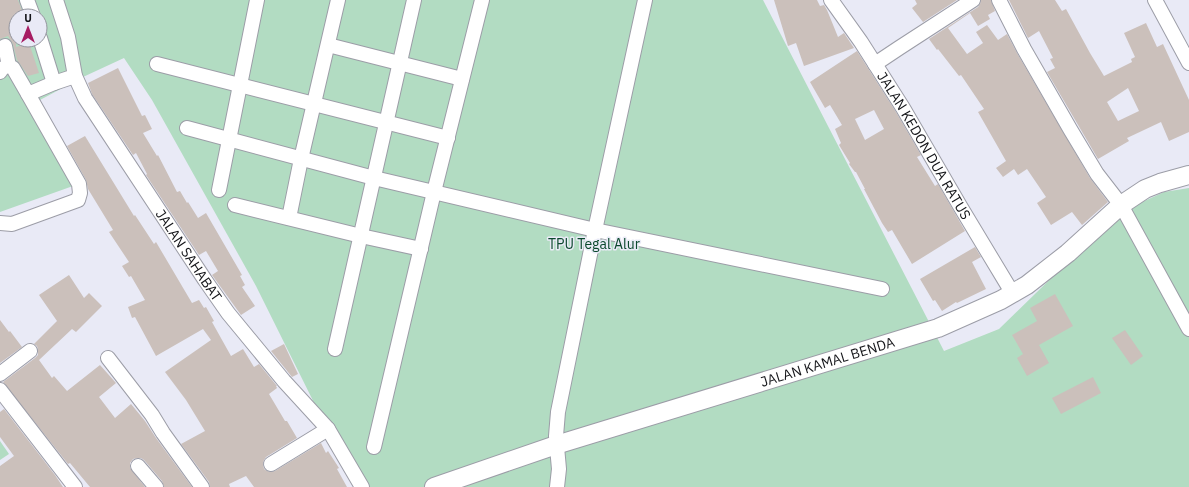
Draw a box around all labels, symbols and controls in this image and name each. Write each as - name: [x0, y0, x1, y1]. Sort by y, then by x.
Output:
- north arrow: [8, 8, 48, 48]
- text: U: [24, 11, 32, 25]
- street label: JALAN KEDON DUA RATUS: [873, 68, 975, 223]
- street label: JALAN SAHABAT: [152, 206, 226, 305]
- park label: TPU Tegal Alur: [548, 235, 640, 253]
- street label: JALAN KAMAL BENDA: [758, 333, 897, 391]

